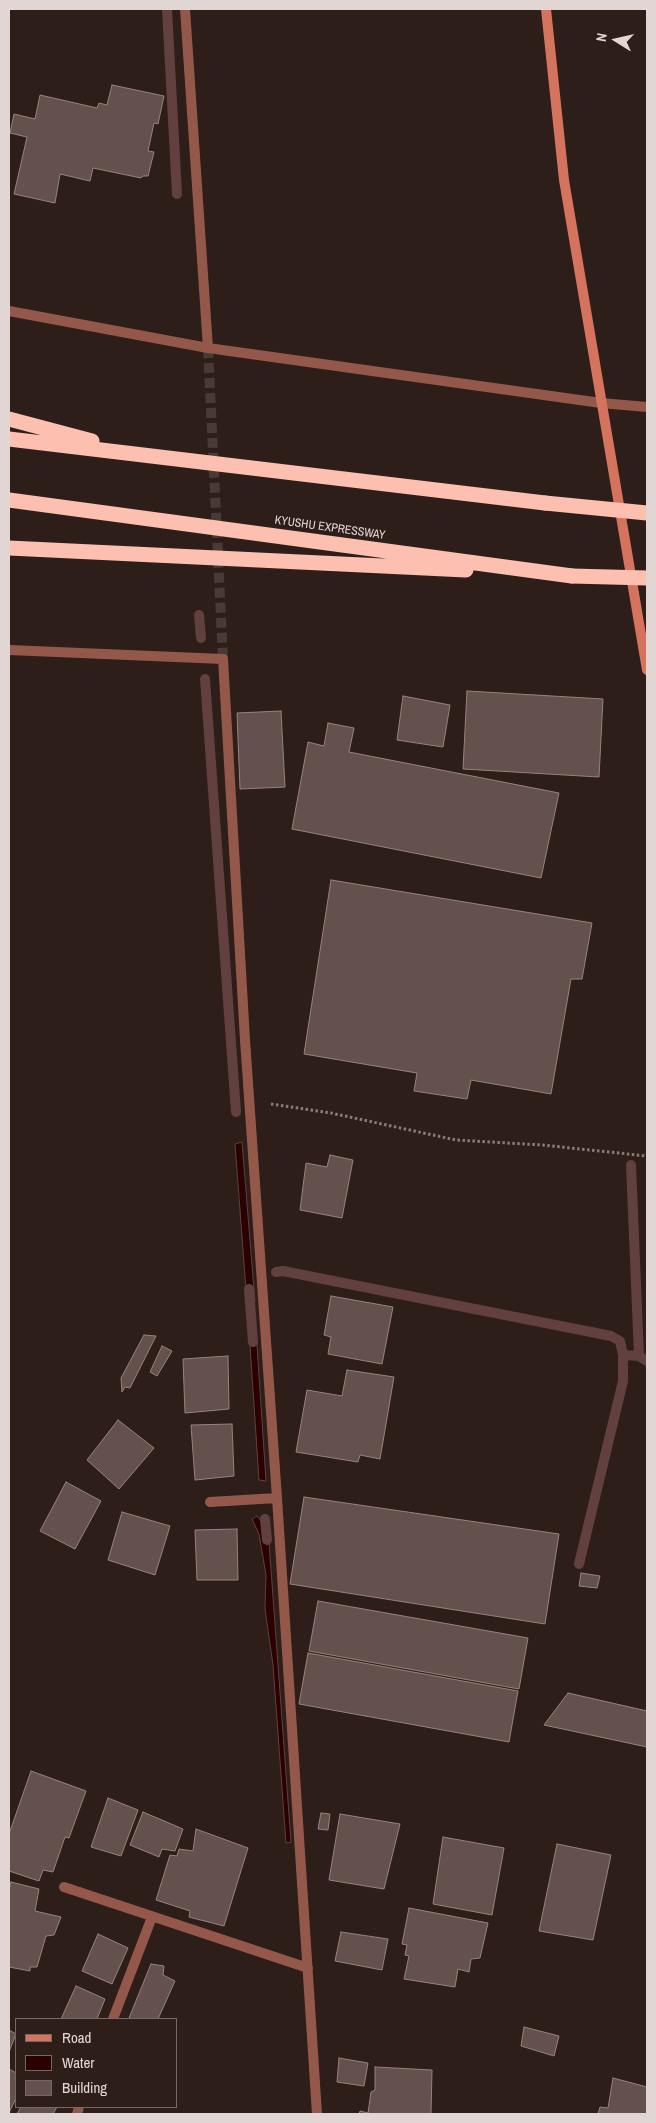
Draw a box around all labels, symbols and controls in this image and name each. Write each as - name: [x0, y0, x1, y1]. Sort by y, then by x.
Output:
- north arrow: [591, 15, 641, 65]
- text: N: [592, 32, 611, 43]
- street label: KYUSHU EXPRESSWAY: [274, 513, 386, 543]
- legend: [15, 2018, 178, 2108]
- text: Road: [62, 2027, 91, 2048]
- text: Water: [62, 2052, 94, 2073]
- text: Building: [62, 2077, 107, 2098]

